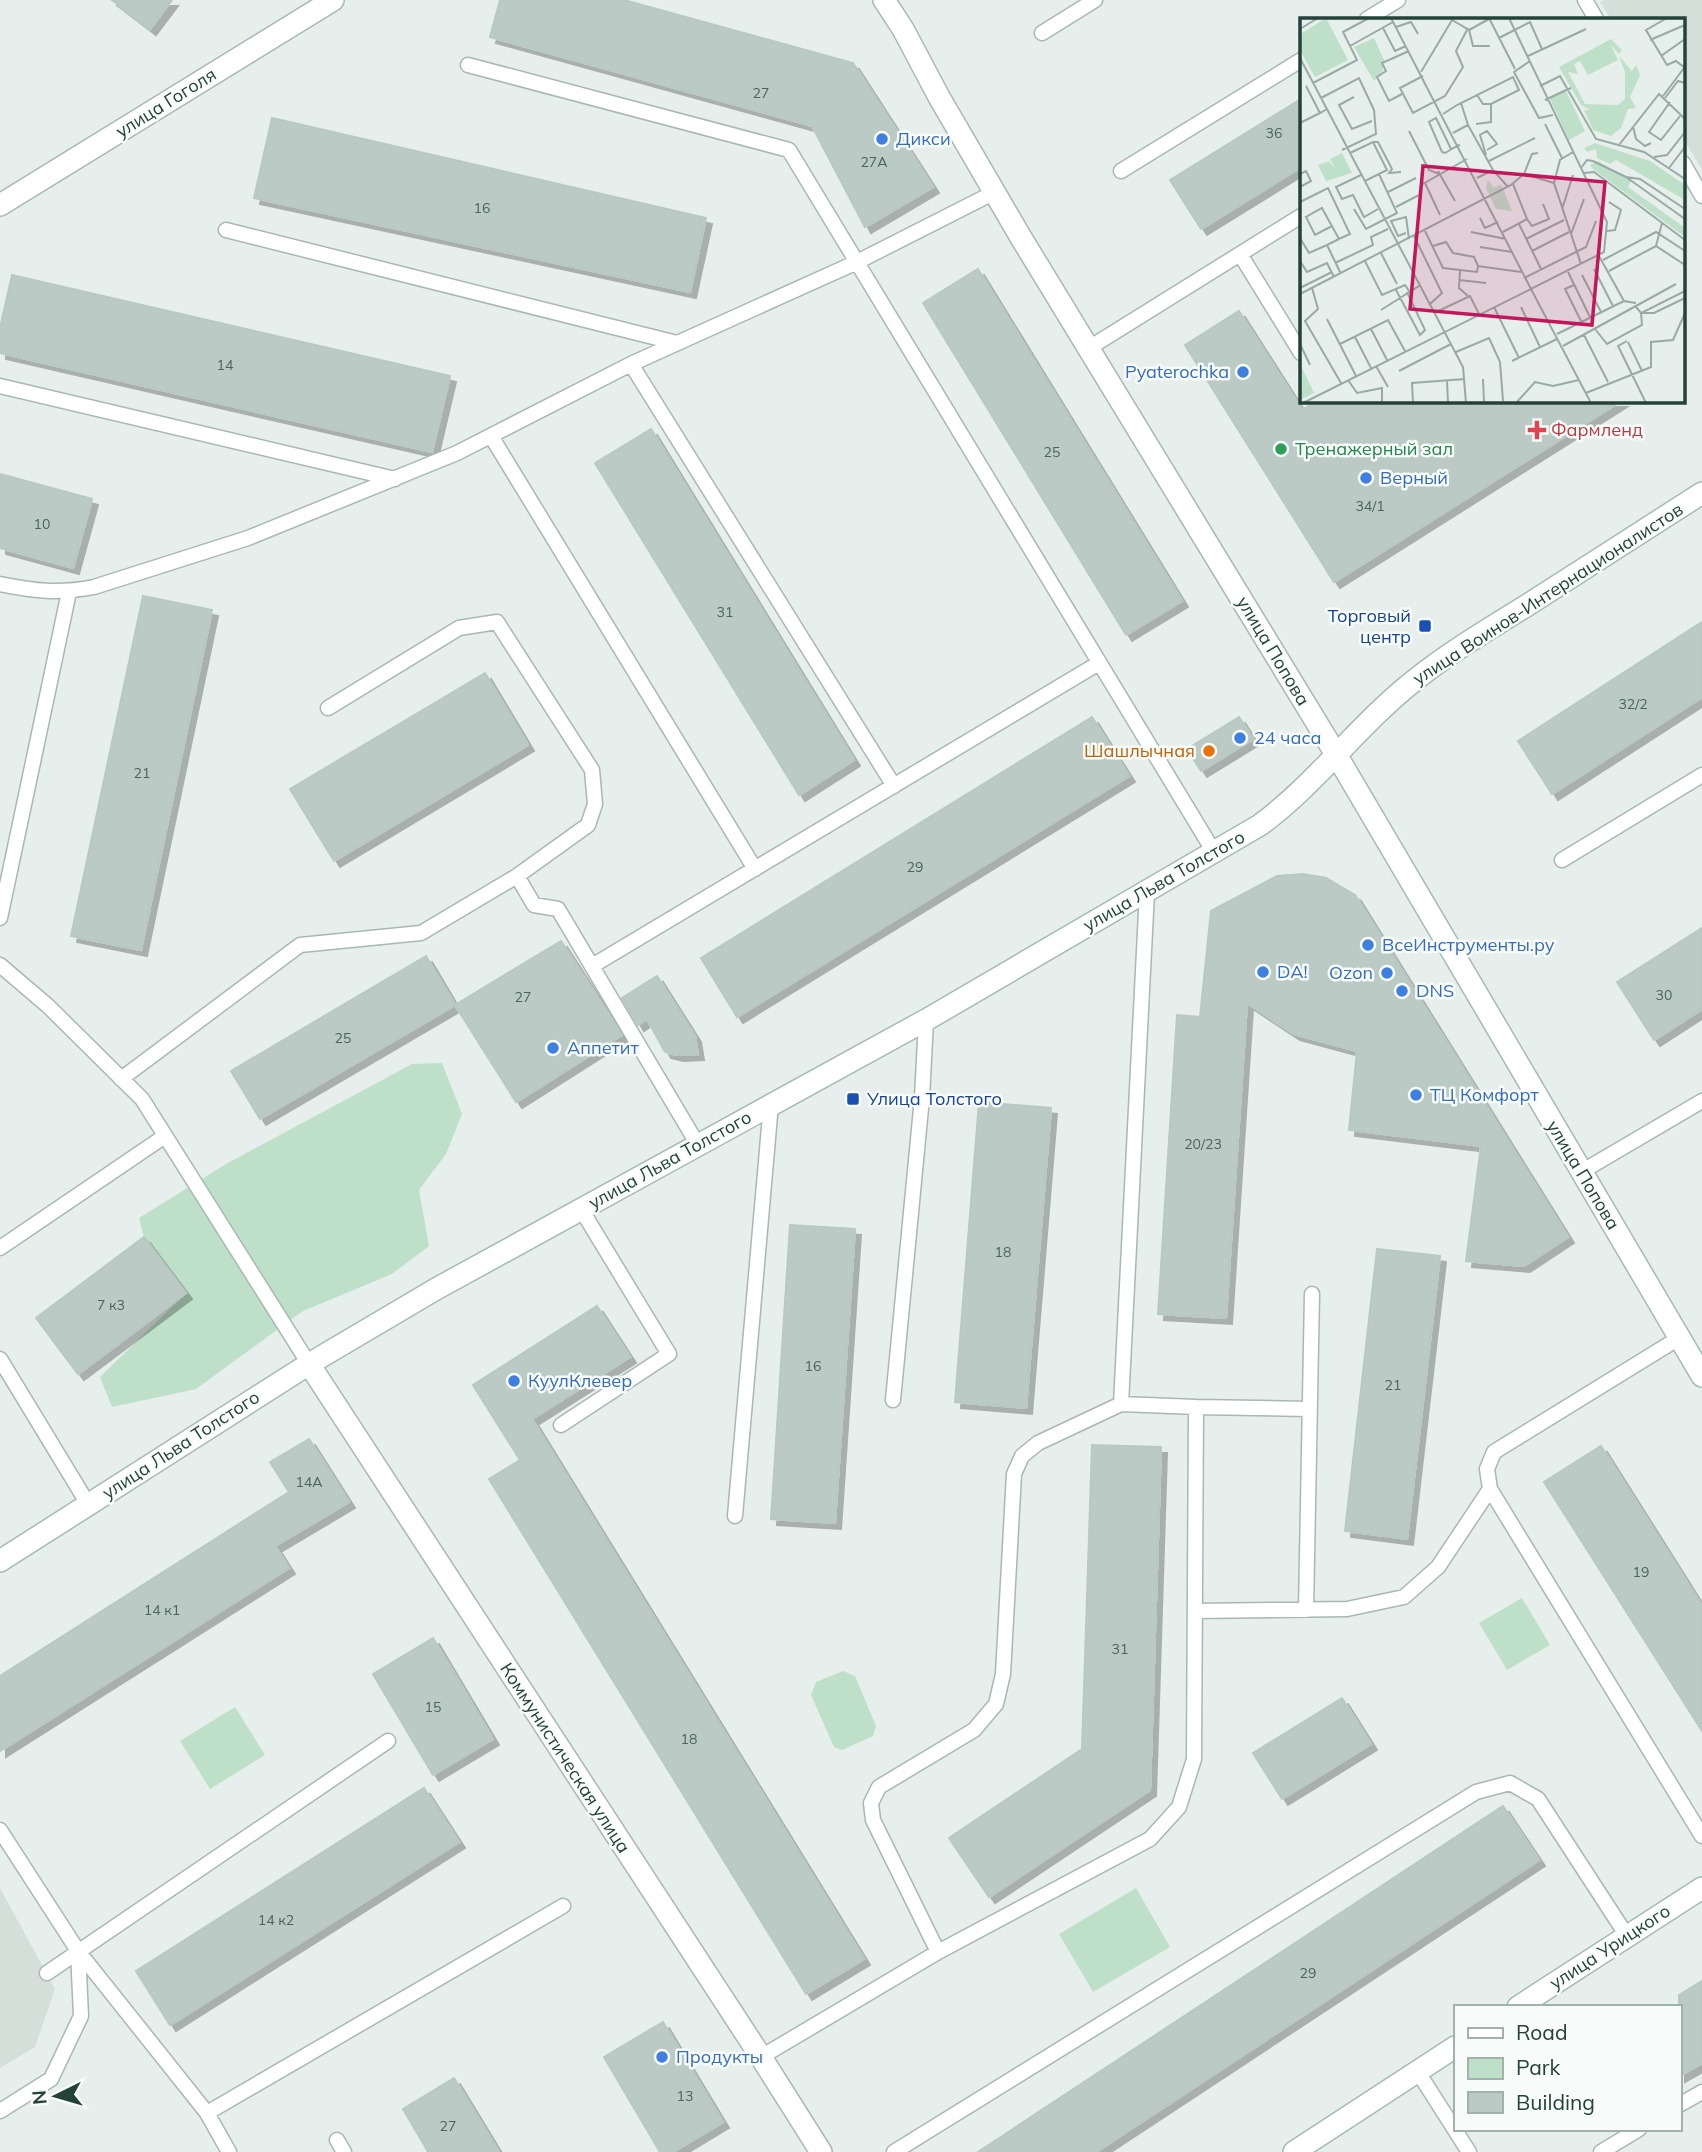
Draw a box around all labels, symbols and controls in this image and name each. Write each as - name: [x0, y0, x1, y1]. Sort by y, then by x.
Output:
- inset map: [1300, 18, 1684, 402]
- street label: улица Гоголя: [111, 63, 220, 143]
- house number: 27: [753, 84, 769, 102]
- house number: 36: [1266, 124, 1282, 142]
- place label: Дикси: [896, 127, 951, 150]
- marker: Дикси: [874, 131, 890, 147]
- house number: 27А: [860, 153, 888, 171]
- house number: 16: [474, 199, 490, 217]
- house number: 14: [217, 356, 234, 374]
- place label: Pyaterochka: [1125, 360, 1229, 383]
- marker: Pyaterochka: [1235, 364, 1251, 380]
- place label: Фармленд: [1551, 418, 1643, 441]
- marker: Фармленд: [1529, 422, 1545, 438]
- place label: Тренажерный зал: [1295, 437, 1453, 460]
- marker: Тренажерный зал: [1273, 441, 1289, 457]
- house number: 25: [1044, 443, 1060, 461]
- place label: Верный: [1380, 466, 1448, 489]
- marker: Верный: [1358, 470, 1374, 486]
- house number: 34/1: [1355, 497, 1385, 515]
- street label: улица Воинов-Интернационалистов: [1408, 497, 1687, 690]
- house number: 10: [34, 515, 50, 533]
- street label: улица Попова: [1232, 592, 1315, 710]
- house number: 31: [717, 603, 733, 621]
- place label: Торговый центр: [1327, 604, 1411, 648]
- marker: Торговый центр: [1417, 618, 1433, 634]
- house number: 32/2: [1618, 695, 1648, 713]
- place label: 24 часа: [1254, 726, 1321, 749]
- marker: 24 часа: [1232, 730, 1248, 746]
- place label: Шашлычная: [1084, 739, 1195, 762]
- marker: Шашлычная: [1201, 743, 1217, 759]
- house number: 21: [134, 764, 150, 782]
- street label: улица Льва Толстого: [1079, 825, 1249, 936]
- house number: 29: [907, 858, 923, 876]
- place label: ВсеИнструменты.ру: [1382, 933, 1555, 956]
- marker: ВсеИнструменты.ру: [1360, 937, 1376, 953]
- place label: DA!: [1277, 960, 1308, 983]
- place label: Ozon: [1329, 961, 1373, 984]
- marker: DA!: [1255, 964, 1271, 980]
- marker: Ozon: [1379, 965, 1395, 981]
- place label: DNS: [1416, 979, 1454, 1002]
- marker: DNS: [1394, 983, 1410, 999]
- house number: 30: [1656, 986, 1672, 1004]
- house number: 27: [515, 988, 531, 1006]
- house number: 25: [335, 1029, 351, 1047]
- place label: Аппетит: [567, 1036, 640, 1059]
- marker: Аппетит: [545, 1040, 561, 1056]
- place label: ТЦ Комфорт: [1430, 1083, 1539, 1106]
- place label: Улица Толстого: [866, 1087, 1002, 1110]
- marker: ТЦ Комфорт: [1408, 1087, 1424, 1103]
- marker: Улица Толстого: [845, 1091, 861, 1107]
- street label: улица Льва Толстого: [584, 1105, 755, 1214]
- street label: улица Попова: [1542, 1116, 1625, 1234]
- house number: 20/23: [1184, 1135, 1222, 1153]
- house number: 18: [995, 1243, 1011, 1261]
- house number: 7 к3: [97, 1296, 125, 1314]
- house number: 16: [805, 1357, 821, 1375]
- place label: КуулКлевер: [528, 1369, 632, 1392]
- marker: КуулКлевер: [506, 1373, 522, 1389]
- house number: 21: [1385, 1376, 1401, 1394]
- street label: улица Льва Толстого: [98, 1385, 264, 1504]
- house number: 14А: [295, 1473, 323, 1491]
- house number: 19: [1633, 1563, 1649, 1581]
- house number: 14 к1: [144, 1601, 180, 1619]
- house number: 31: [1112, 1640, 1128, 1658]
- street label: Коммунистическая улица: [495, 1658, 636, 1857]
- house number: 15: [425, 1698, 441, 1716]
- house number: 18: [681, 1730, 697, 1748]
- street label: улица Урицкого: [1545, 1899, 1674, 1994]
- house number: 14 к2: [258, 1911, 294, 1929]
- house number: 29: [1300, 1964, 1316, 1982]
- legend: [1454, 2005, 1681, 2131]
- text: Road: [1516, 2019, 1567, 2045]
- place label: Продукты: [676, 2045, 763, 2068]
- marker: Продукты: [654, 2049, 670, 2065]
- text: Park: [1516, 2054, 1560, 2080]
- north arrow: [21, 2061, 91, 2131]
- house number: 13: [677, 2087, 693, 2105]
- text: N: [26, 2089, 52, 2106]
- text: Building: [1516, 2089, 1595, 2115]
- house number: 27: [440, 2117, 456, 2135]

